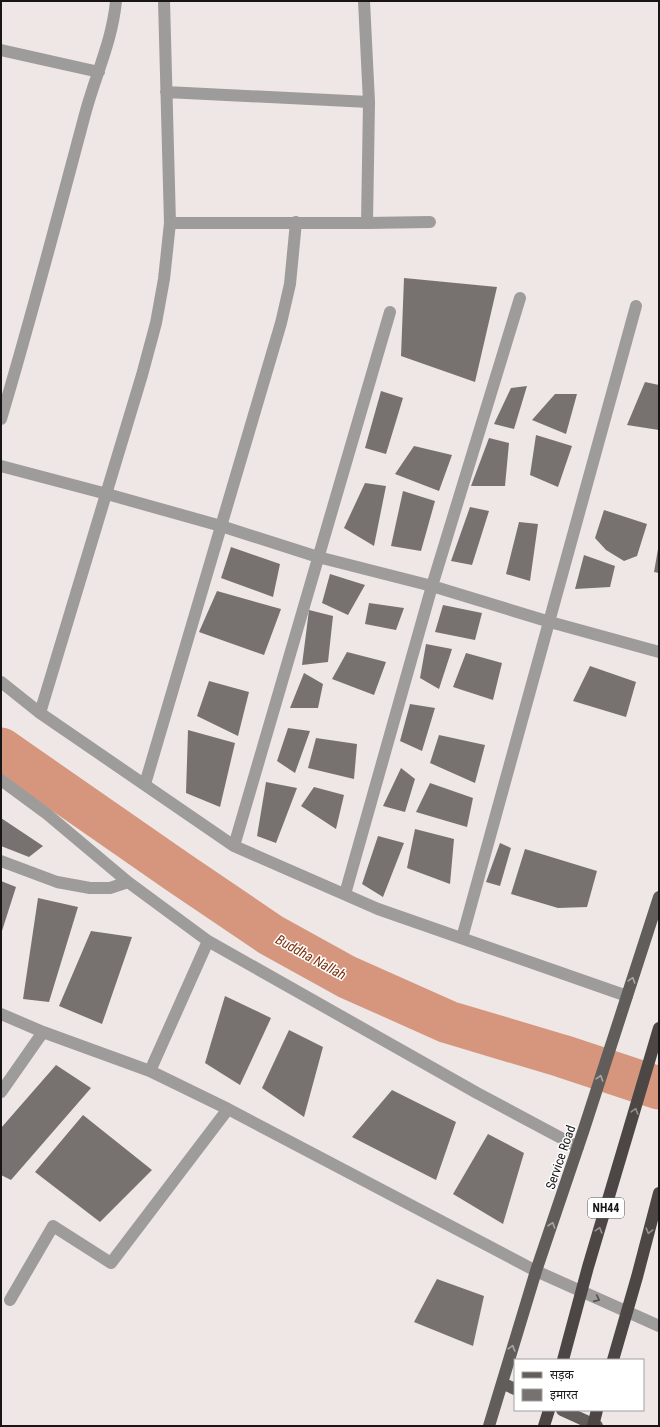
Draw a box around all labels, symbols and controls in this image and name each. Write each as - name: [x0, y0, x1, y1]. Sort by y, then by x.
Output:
- water label: Buddha Nallah: [273, 931, 349, 983]
- one-way arrow: [627, 977, 636, 984]
- one-way arrow: [595, 1075, 604, 1082]
- one-way arrow: [630, 1108, 639, 1115]
- street label: Service Road: [543, 1123, 578, 1191]
- road number: NH44: [588, 1198, 624, 1218]
- one-way arrow: [547, 1221, 555, 1228]
- one-way arrow: [594, 1226, 603, 1233]
- one-way arrow: [645, 1227, 654, 1234]
- one-way arrow: [593, 1294, 600, 1302]
- one-way arrow: [507, 1345, 516, 1352]
- legend: [514, 1359, 644, 1411]
- text: सड़क: [550, 1368, 575, 1382]
- text: इमारत: [550, 1388, 579, 1402]

